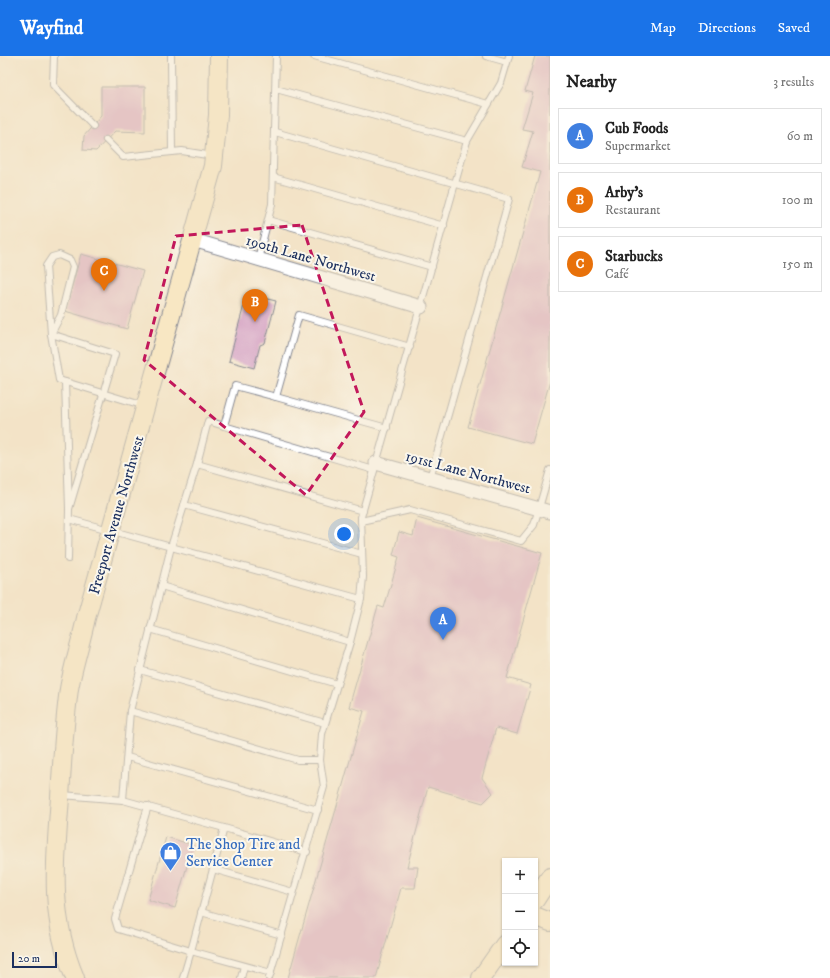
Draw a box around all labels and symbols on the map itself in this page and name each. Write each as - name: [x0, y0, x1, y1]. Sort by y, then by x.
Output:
- street label: 190th Lane Northwest: [244, 231, 378, 286]
- pin: C: [91, 258, 117, 291]
- pin: B: [242, 289, 268, 322]
- street label: Freeport Avenue Northwest: [85, 433, 148, 597]
- street label: 191st Lane Northwest: [403, 447, 533, 498]
- your location: [334, 524, 354, 544]
- pin: A: [430, 607, 456, 640]
- place label: The Shop Tire and Service Center: [186, 835, 301, 871]
- shop icon: The Shop Tire and Service Center: [157, 840, 183, 873]
- scale bar: [12, 950, 57, 969]

